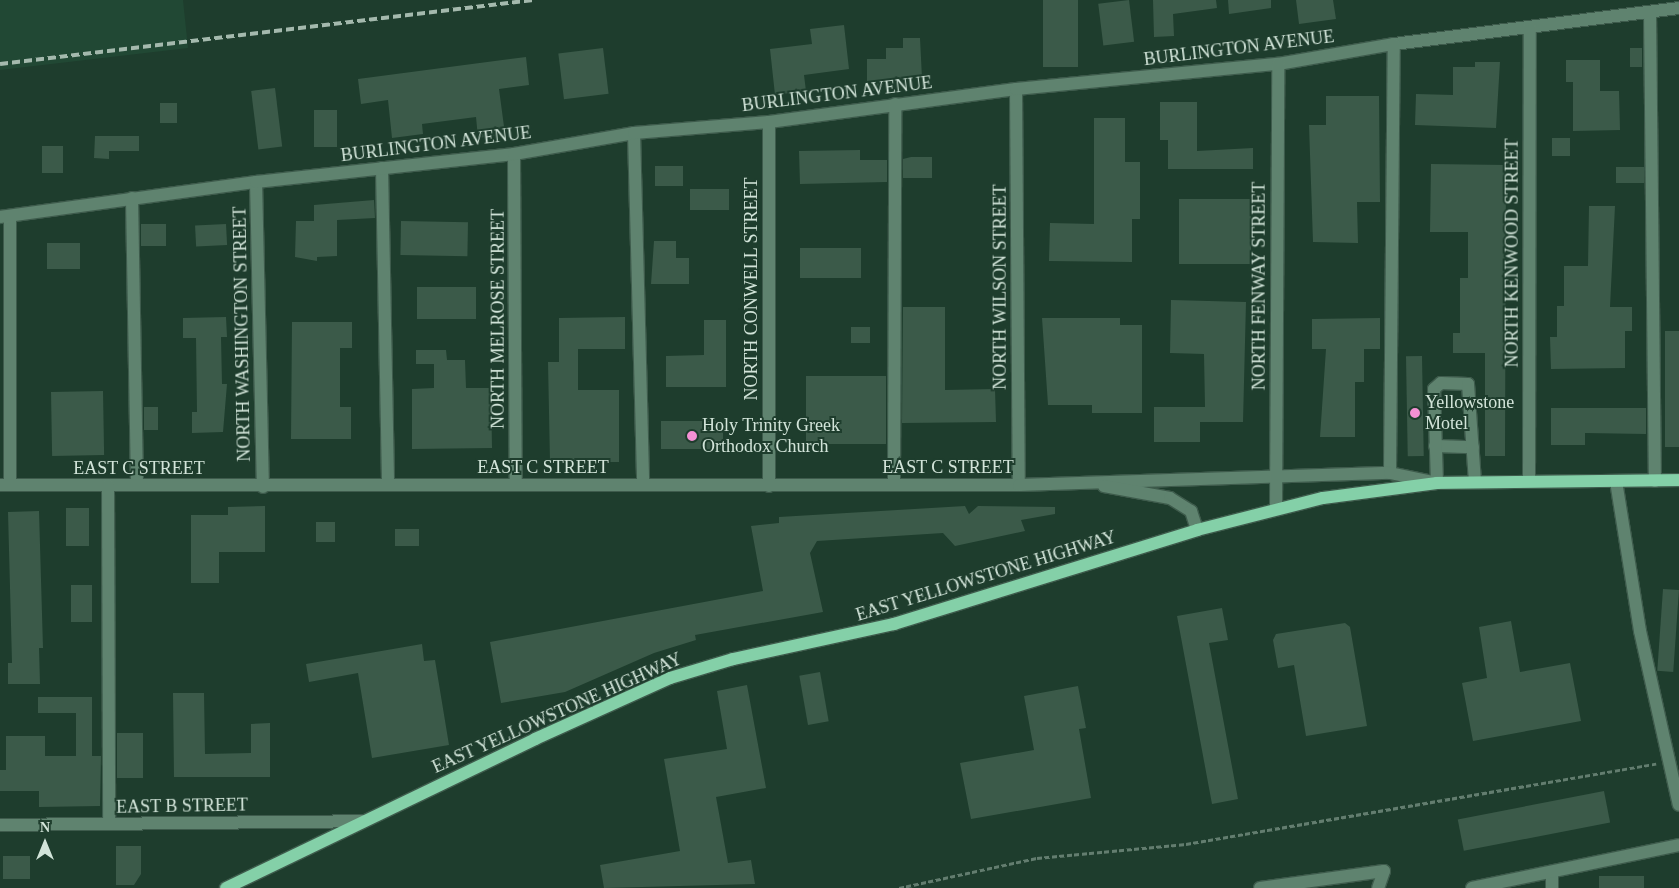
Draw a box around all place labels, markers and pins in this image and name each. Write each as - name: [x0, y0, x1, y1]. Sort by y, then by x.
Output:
- place label: Yellowstone Motel: [1425, 392, 1514, 434]
- marker: Yellowstone Motel: [1409, 407, 1421, 419]
- place label: Holy Trinity Greek Orthodox Church: [702, 415, 840, 458]
- marker: Holy Trinity Greek Orthodox Church: [686, 430, 698, 442]

